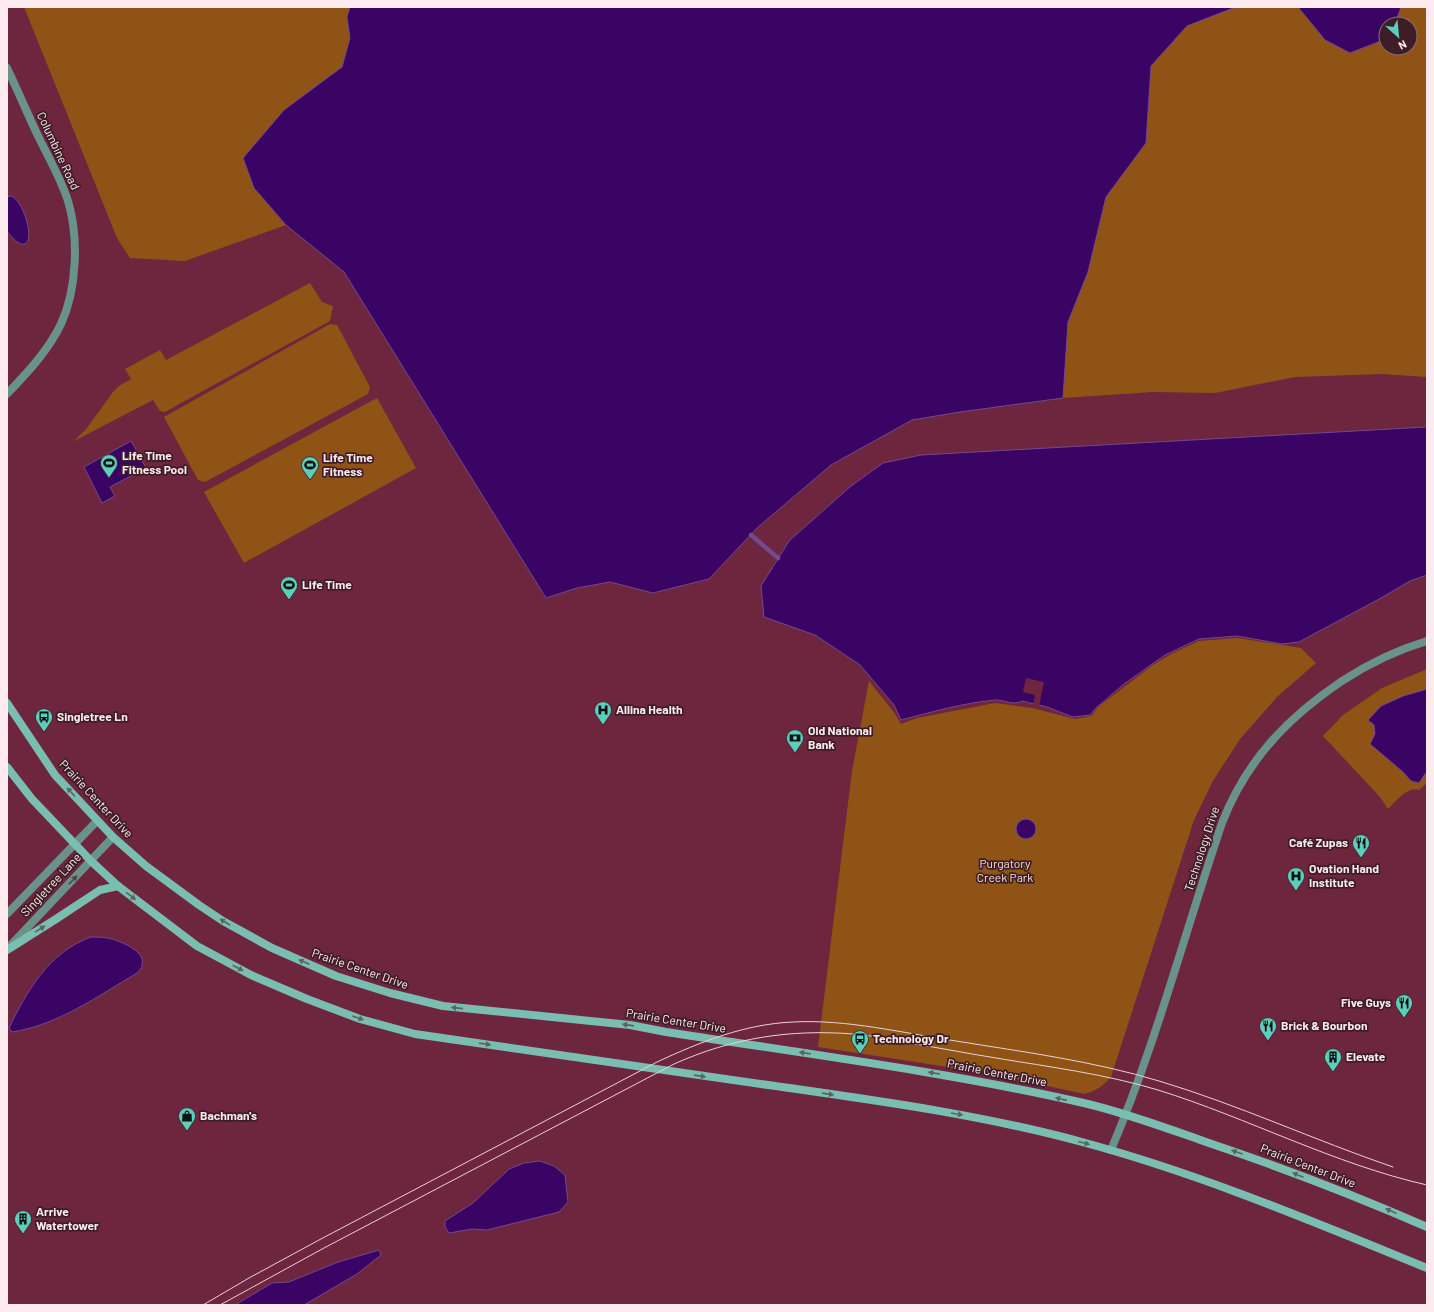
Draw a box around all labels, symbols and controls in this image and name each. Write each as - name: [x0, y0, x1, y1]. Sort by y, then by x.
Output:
- north arrow: [1378, 16, 1418, 56]
- text: N: [1397, 38, 1409, 53]
- street label: Columbine Road: [35, 109, 83, 192]
- place label: Life Time Fitness Pool: [122, 448, 187, 476]
- place label: Life Time Fitness: [323, 450, 373, 478]
- sports icon: Life Time Fitness Pool: [99, 453, 119, 478]
- sports icon: Life Time Fitness: [300, 455, 320, 480]
- sports icon: Life Time: [279, 575, 299, 600]
- place label: Life Time: [302, 577, 352, 591]
- hospital icon: Allina Health: [593, 700, 613, 725]
- place label: Allina Health: [616, 702, 683, 716]
- bus stop icon: Singletree Ln: [34, 707, 54, 732]
- place label: Singletree Ln: [57, 709, 128, 723]
- place label: Old National Bank: [808, 723, 872, 751]
- bank icon: Old National Bank: [785, 728, 805, 753]
- street label: Prairie Center Drive: [57, 757, 136, 840]
- one-way arrow: [66, 787, 75, 797]
- street label: Technology Drive: [1181, 804, 1221, 893]
- restaurant icon: Café Zupas: [1351, 833, 1371, 858]
- place label: Café Zupas: [1289, 835, 1348, 849]
- street label: Singletree Lane: [17, 850, 83, 919]
- park label: Purgatory Creek Park: [977, 856, 1033, 884]
- place label: Ovation Hand Institute: [1309, 861, 1379, 889]
- hospital icon: Ovation Hand Institute: [1286, 866, 1306, 891]
- one-way arrow: [68, 875, 77, 885]
- one-way arrow: [125, 891, 136, 900]
- one-way arrow: [219, 918, 231, 925]
- one-way arrow: [35, 925, 45, 933]
- street label: Prairie Center Drive: [310, 945, 410, 991]
- one-way arrow: [297, 959, 309, 965]
- one-way arrow: [232, 965, 244, 972]
- restaurant icon: Five Guys: [1394, 993, 1414, 1018]
- place label: Five Guys: [1341, 995, 1391, 1009]
- one-way arrow: [451, 1004, 463, 1011]
- street label: Prairie Center Drive: [625, 1005, 727, 1035]
- one-way arrow: [352, 1016, 364, 1022]
- restaurant icon: Brick & Bourbon: [1258, 1016, 1278, 1041]
- place label: Brick & Bourbon: [1281, 1018, 1367, 1032]
- one-way arrow: [622, 1022, 634, 1028]
- bus stop icon: Technology Dr: [850, 1029, 870, 1054]
- place label: Technology Dr: [873, 1031, 949, 1045]
- one-way arrow: [479, 1041, 491, 1047]
- building icon: Elevate: [1323, 1047, 1343, 1072]
- place label: Elevate: [1346, 1049, 1386, 1063]
- one-way arrow: [799, 1050, 811, 1056]
- street label: Prairie Center Drive: [946, 1056, 1048, 1089]
- one-way arrow: [928, 1070, 940, 1076]
- one-way arrow: [694, 1073, 706, 1079]
- one-way arrow: [822, 1091, 835, 1097]
- one-way arrow: [1055, 1095, 1067, 1101]
- shop icon: Bachman's: [177, 1106, 197, 1131]
- place label: Bachman's: [200, 1108, 257, 1122]
- one-way arrow: [951, 1112, 963, 1118]
- one-way arrow: [1077, 1140, 1090, 1146]
- street label: Prairie Center Drive: [1259, 1140, 1358, 1190]
- one-way arrow: [1231, 1149, 1243, 1155]
- one-way arrow: [1291, 1171, 1303, 1177]
- place label: Arrive Watertower: [36, 1204, 99, 1232]
- one-way arrow: [1386, 1208, 1397, 1214]
- building icon: Arrive Watertower: [13, 1209, 33, 1234]

